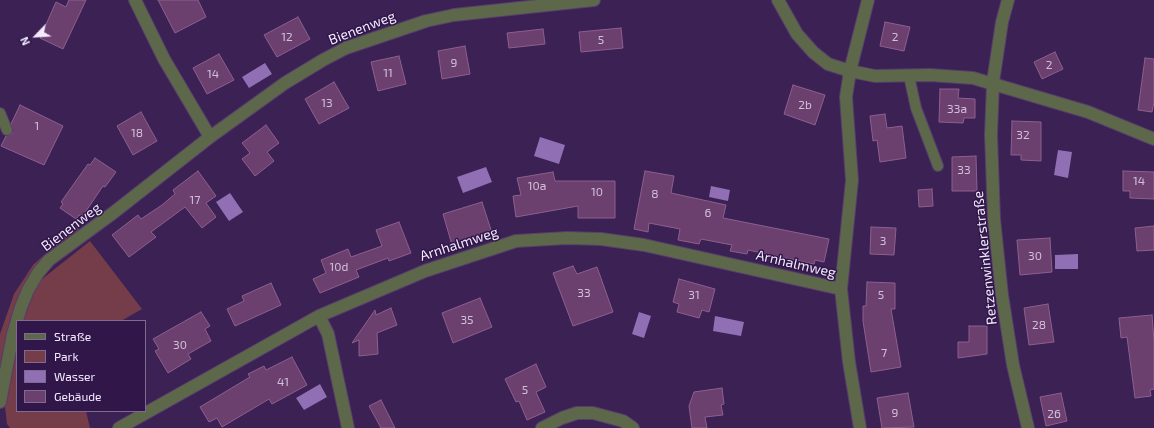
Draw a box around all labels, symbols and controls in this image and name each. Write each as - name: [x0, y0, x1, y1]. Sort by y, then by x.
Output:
- street label: Bienenweg: [326, 8, 398, 48]
- north arrow: [16, 16, 56, 56]
- house number: 12: [281, 30, 293, 44]
- house number: 2: [892, 30, 898, 44]
- house number: 5: [598, 33, 604, 47]
- text: N: [17, 35, 32, 48]
- house number: 9: [451, 56, 457, 70]
- house number: 2: [1046, 58, 1052, 72]
- house number: 11: [383, 66, 393, 80]
- house number: 14: [207, 67, 219, 81]
- house number: 13: [321, 96, 333, 110]
- house number: 2b: [798, 98, 812, 112]
- house number: 33a: [947, 102, 967, 116]
- house number: 1: [35, 119, 39, 133]
- house number: 18: [131, 126, 143, 140]
- house number: 32: [1016, 128, 1030, 142]
- house number: 33: [957, 163, 971, 177]
- house number: 14: [1133, 174, 1145, 188]
- house number: 10a: [528, 179, 546, 193]
- house number: 10: [591, 185, 603, 199]
- house number: 8: [651, 187, 659, 201]
- street label: Retzenwinklerstraße: [970, 190, 1000, 326]
- house number: 17: [190, 193, 200, 207]
- street label: Bienenweg: [38, 199, 104, 255]
- house number: 6: [705, 206, 711, 220]
- street label: Arnhalmweg: [418, 223, 500, 265]
- house number: 3: [880, 234, 886, 248]
- street label: Arnhalmweg: [754, 247, 838, 281]
- house number: 30: [1028, 249, 1042, 263]
- house number: 10d: [330, 260, 348, 274]
- house number: 33: [577, 286, 591, 300]
- house number: 31: [688, 288, 700, 302]
- house number: 5: [878, 288, 884, 302]
- house number: 35: [460, 313, 474, 327]
- house number: 28: [1032, 318, 1046, 332]
- legend: [16, 320, 146, 412]
- text: Straße: [54, 329, 91, 343]
- house number: 30: [173, 338, 187, 352]
- house number: 7: [881, 346, 887, 360]
- text: Park: [54, 349, 79, 363]
- text: Wasser: [54, 369, 95, 383]
- house number: 41: [277, 375, 289, 389]
- house number: 5: [522, 383, 528, 397]
- text: Gebäude: [54, 389, 102, 403]
- house number: 9: [892, 406, 898, 420]
- house number: 26: [1047, 407, 1061, 421]

